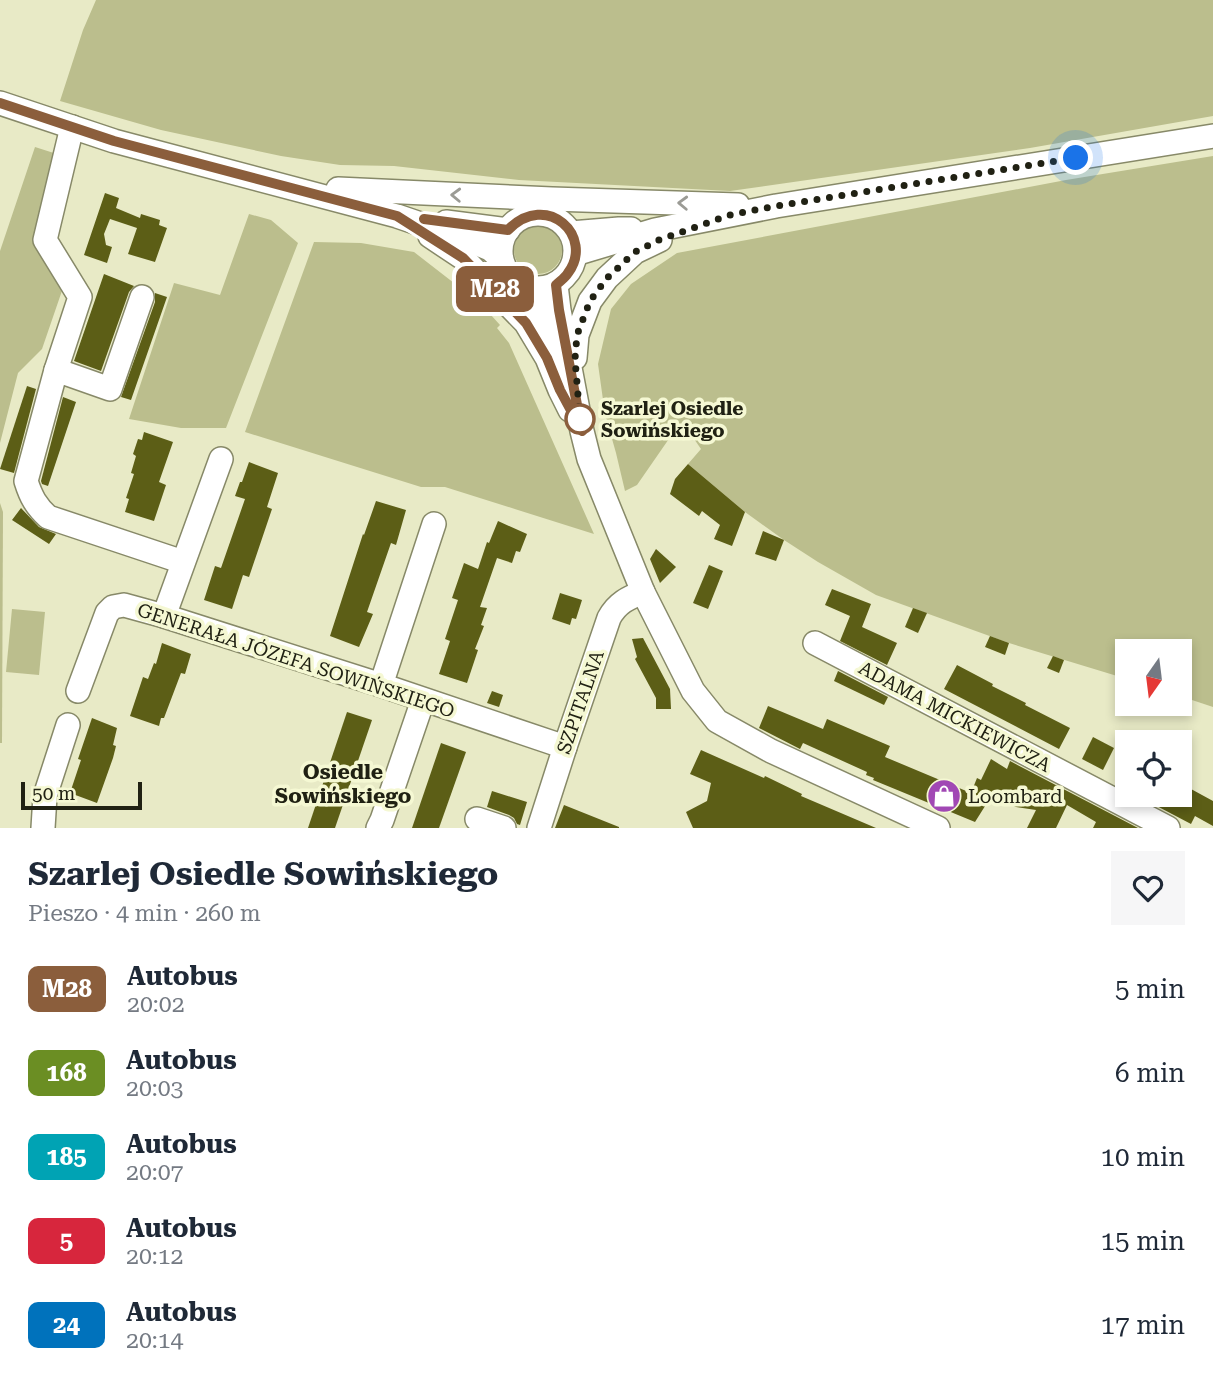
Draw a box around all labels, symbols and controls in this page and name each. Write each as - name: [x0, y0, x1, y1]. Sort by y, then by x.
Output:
- your location: [1058, 140, 1093, 175]
- one-way arrow: [450, 188, 461, 203]
- one-way arrow: [677, 195, 688, 211]
- line badge: M28: [455, 266, 535, 312]
- text: M28: [470, 275, 520, 303]
- place label: Szarlej Osiedle Sowińskiego: [601, 397, 743, 442]
- marker: Szarlej Osiedle Sowińskiego: [565, 404, 595, 434]
- street label: GENERAŁA JÓZEFA SOWIŃSKIEGO: [134, 598, 457, 723]
- north arrow: [1115, 639, 1192, 716]
- map controls: [1115, 639, 1192, 807]
- street label: SZPITALNA: [552, 647, 609, 757]
- street label: ADAMA MICKIEWICZA: [855, 656, 1055, 777]
- button: locate: [1115, 730, 1192, 807]
- district label: Osiedle Sowińskiego: [275, 760, 411, 808]
- shop icon: Loombard: [925, 777, 963, 815]
- scale bar: [21, 779, 142, 811]
- text: 50 m: [32, 782, 75, 805]
- place label: Loombard: [968, 785, 1062, 808]
- button: heart: [1111, 851, 1185, 925]
- text: Szarlej Osiedle Sowińskiego: [28, 854, 498, 893]
- text: Pieszo · 4 min · 260 m: [28, 900, 261, 927]
- text: Autobus: [127, 961, 238, 991]
- text: 5 min: [1115, 974, 1185, 1004]
- text: M28: [42, 975, 92, 1003]
- text: 20:02: [127, 991, 185, 1018]
- text: Autobus: [126, 1045, 237, 1075]
- text: 6 min: [1115, 1058, 1185, 1088]
- text: 168: [46, 1059, 87, 1087]
- text: 20:03: [126, 1075, 183, 1102]
- text: Autobus: [126, 1129, 237, 1159]
- text: 10 min: [1101, 1142, 1185, 1172]
- text: 185: [46, 1143, 87, 1171]
- text: 20:07: [126, 1159, 183, 1186]
- text: Autobus: [126, 1213, 237, 1243]
- text: 15 min: [1101, 1226, 1185, 1256]
- text: 5: [60, 1227, 73, 1255]
- text: 20:12: [126, 1243, 183, 1270]
- text: Autobus: [126, 1297, 237, 1327]
- text: 17 min: [1101, 1310, 1185, 1340]
- text: 24: [53, 1311, 80, 1339]
- text: 20:14: [126, 1327, 183, 1354]

